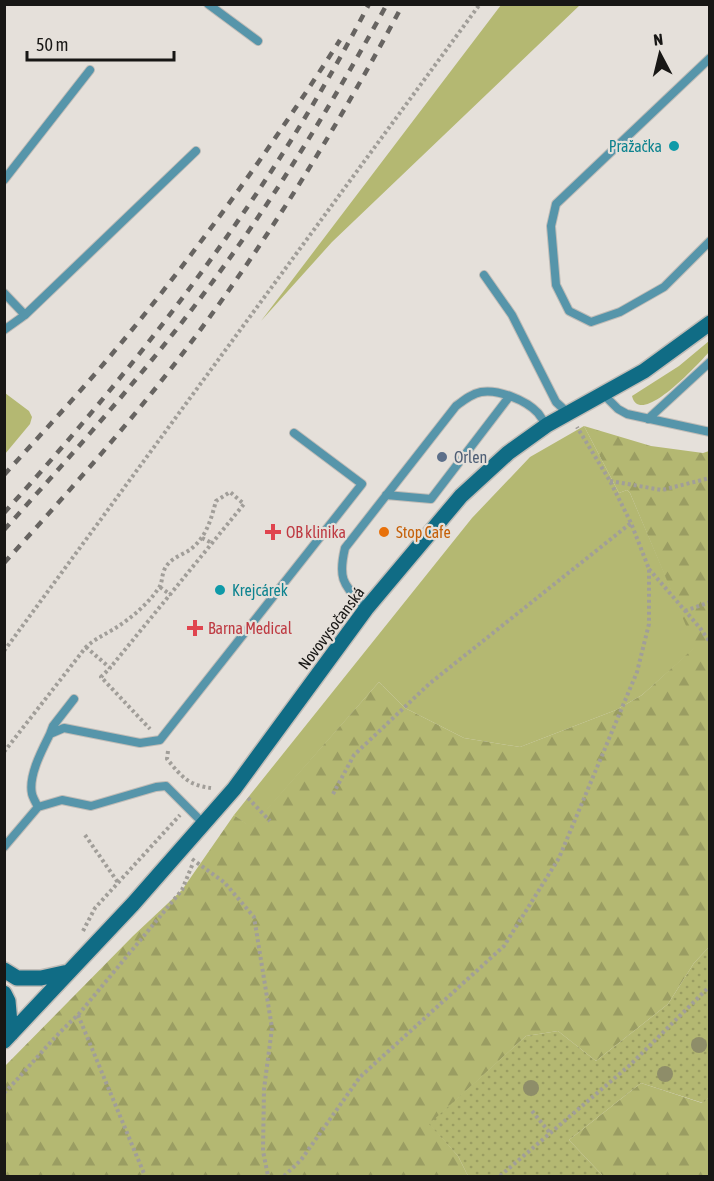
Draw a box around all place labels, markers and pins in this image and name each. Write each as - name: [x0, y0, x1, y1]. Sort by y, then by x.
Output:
- place label: Pražačka: [609, 137, 662, 155]
- marker: Pražačka: [667, 139, 681, 153]
- place label: Orlen: [454, 448, 487, 466]
- marker: Orlen: [435, 450, 449, 464]
- marker: OB klinika: [264, 523, 282, 541]
- place label: OB klinika: [286, 523, 346, 541]
- place label: Stop Cafe: [396, 523, 451, 542]
- marker: Stop Cafe: [377, 525, 391, 539]
- place label: Krejcárek: [232, 581, 288, 600]
- marker: Krejcárek: [213, 583, 227, 597]
- marker: Barna Medical: [186, 619, 204, 637]
- place label: Barna Medical: [208, 619, 293, 637]

